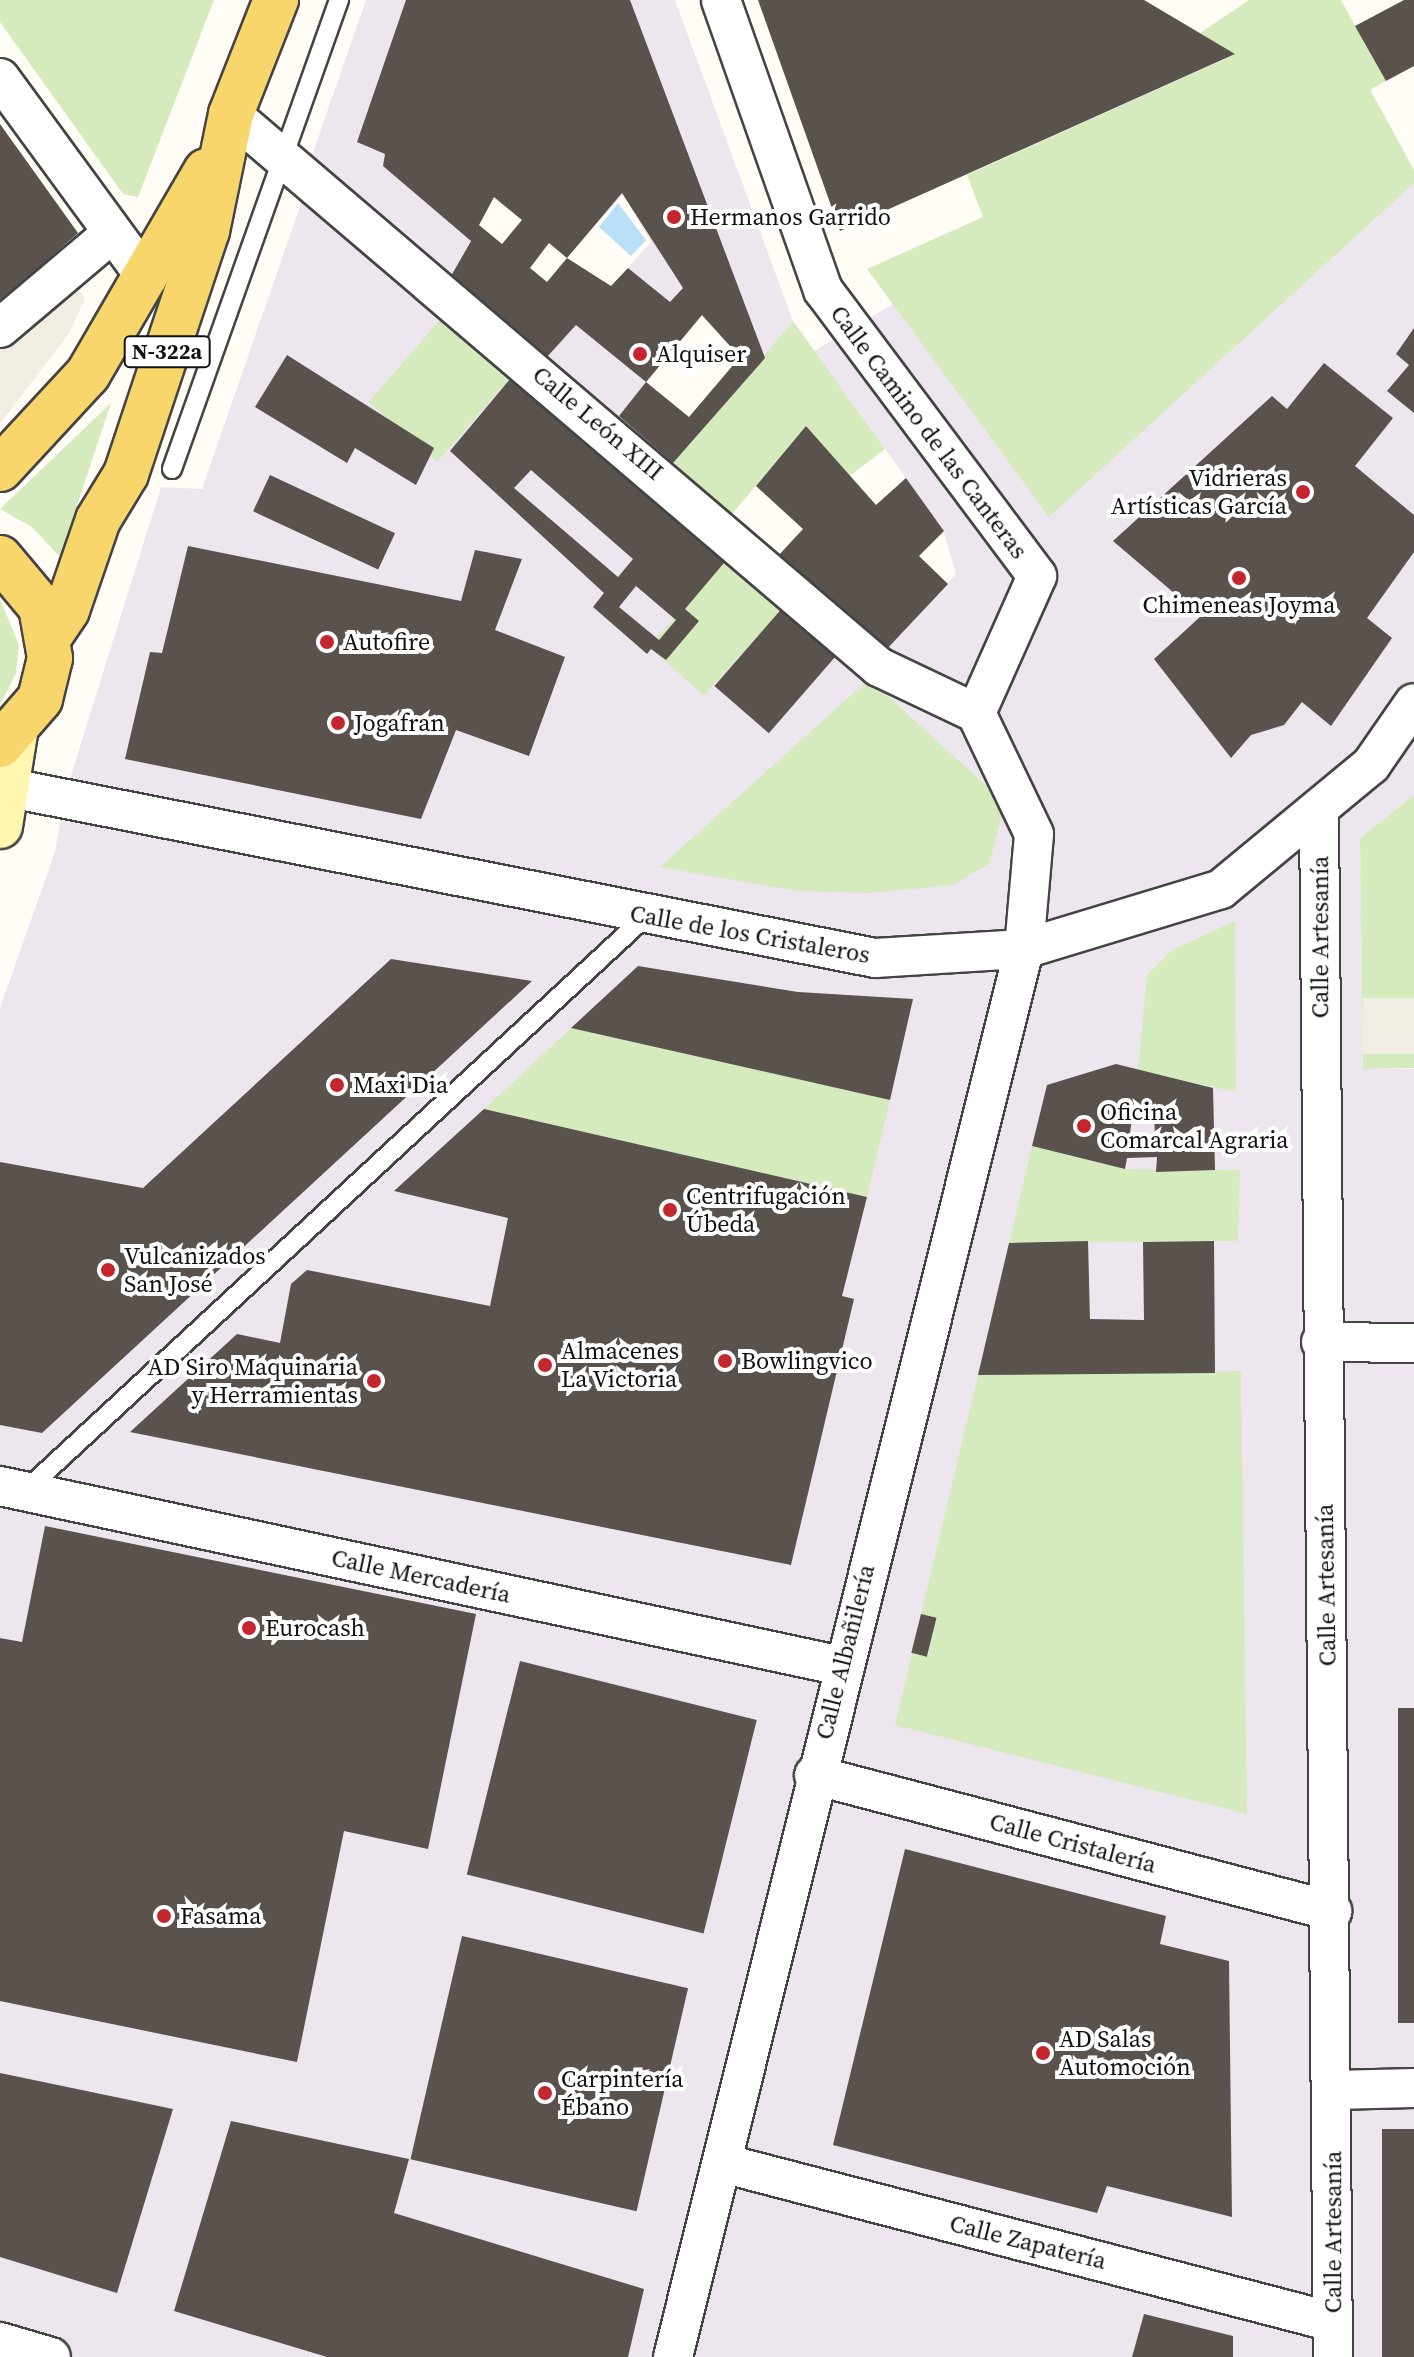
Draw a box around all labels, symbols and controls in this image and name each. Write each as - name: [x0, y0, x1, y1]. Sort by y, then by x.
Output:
- place label: Hermanos Garrido: [690, 203, 891, 231]
- marker: Hermanos Garrido: [665, 208, 683, 226]
- street label: Calle Camino de las Canteras: [824, 300, 1034, 564]
- road number: N-322a: [123, 334, 211, 370]
- place label: Alquiser: [656, 340, 746, 368]
- marker: Alquiser: [631, 345, 649, 363]
- street label: Calle León XIII: [527, 360, 669, 486]
- place label: Vidrieras Artísticas García: [1111, 464, 1287, 520]
- marker: Vidrieras Artísticas García: [1294, 483, 1312, 501]
- marker: Chimeneas Joyma: [1230, 569, 1248, 587]
- place label: Chimeneas Joyma: [1143, 591, 1335, 619]
- place label: Autofire: [343, 628, 430, 656]
- marker: Autofire: [318, 633, 336, 651]
- place label: Jogafran: [354, 709, 445, 737]
- marker: Jogafran: [329, 714, 347, 732]
- street label: Calle Artesanía: [1306, 856, 1334, 1018]
- street label: Calle de los Cristaleros: [628, 899, 872, 969]
- place label: Maxi Dia: [353, 1071, 448, 1099]
- marker: Maxi Dia: [328, 1076, 346, 1094]
- place label: Oficina Comarcal Agraria: [1100, 1098, 1288, 1154]
- marker: Oficina Comarcal Agraria: [1075, 1117, 1093, 1135]
- place label: Centrifugación Úbeda: [686, 1182, 846, 1238]
- marker: Centrifugación Úbeda: [661, 1201, 679, 1219]
- place label: Vulcanizados San José: [124, 1242, 266, 1298]
- marker: Vulcanizados San José: [99, 1261, 117, 1279]
- place label: Almacenes La Victoria: [561, 1337, 679, 1393]
- place label: Bowlingvico: [741, 1347, 873, 1375]
- marker: Bowlingvico: [716, 1352, 734, 1370]
- place label: AD Siro Maquinaria y Herramientas: [147, 1353, 358, 1409]
- marker: Almacenes La Victoria: [536, 1356, 554, 1374]
- marker: AD Siro Maquinaria y Herramientas: [365, 1372, 383, 1390]
- street label: Calle Artesanía: [1310, 1504, 1342, 1666]
- street label: Calle Mercadería: [329, 1543, 513, 1609]
- street label: Calle Albañilería: [809, 1562, 881, 1742]
- place label: Eurocash: [265, 1614, 365, 1642]
- marker: Eurocash: [240, 1619, 258, 1637]
- street label: Calle Cristalería: [987, 1807, 1159, 1879]
- place label: Fasama: [180, 1902, 261, 1930]
- marker: Fasama: [155, 1907, 173, 1925]
- place label: AD Salas Automoción: [1059, 2025, 1191, 2081]
- marker: AD Salas Automoción: [1034, 2044, 1052, 2062]
- place label: Carpintería Ébano: [561, 2065, 684, 2121]
- marker: Carpintería Ébano: [536, 2084, 554, 2102]
- street label: Calle Artesanía: [1319, 2151, 1347, 2313]
- street label: Calle Zapatería: [947, 2209, 1109, 2275]

